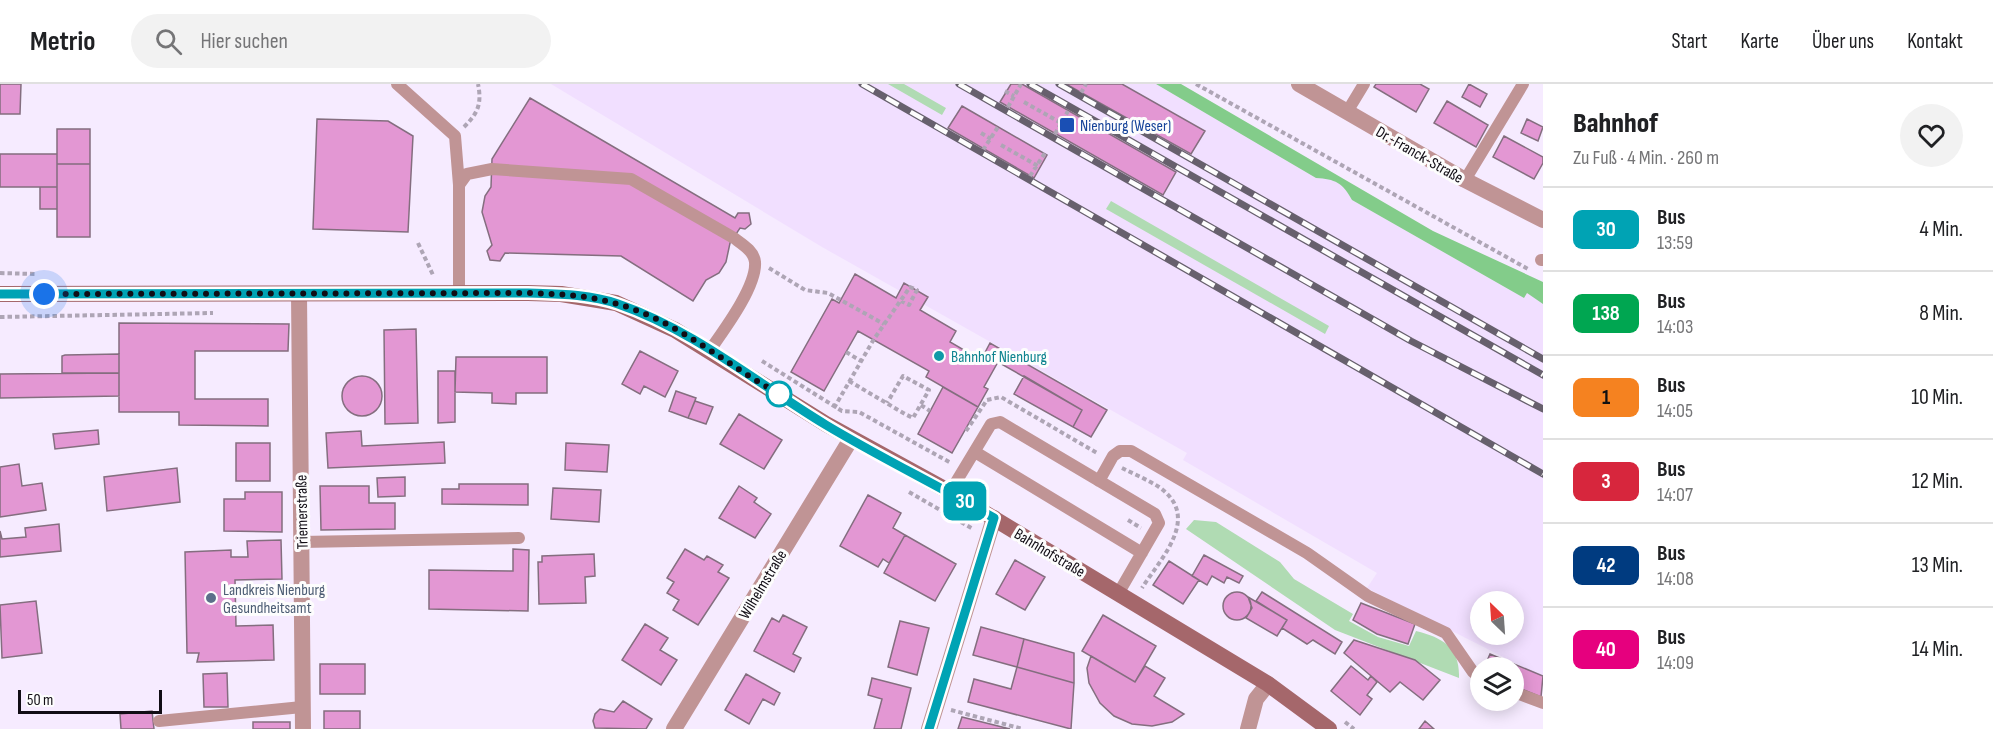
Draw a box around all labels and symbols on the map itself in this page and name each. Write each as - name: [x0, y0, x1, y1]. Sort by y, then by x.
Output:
- marker: Nienburg (Weser): [1058, 116, 1076, 134]
- place label: Nienburg (Weser): [1080, 117, 1171, 136]
- street label: Dr.-Franck-Straße: [1372, 123, 1466, 188]
- your location: [29, 279, 59, 309]
- place label: Bahnhof Nienburg: [951, 348, 1047, 367]
- marker: Bahnhof Nienburg: [932, 349, 946, 363]
- unlabelled marker: [766, 381, 792, 407]
- street label: Triemerstraße: [292, 474, 313, 549]
- line badge: 30: [938, 482, 992, 520]
- street label: Bahnhofstraße: [1010, 525, 1088, 582]
- street label: Wilhelmstraße: [735, 547, 791, 623]
- place label: Landkreis Nienburg Gesundheitsamt: [223, 581, 325, 618]
- marker: Landkreis Nienburg Gesundheitsamt: [204, 591, 218, 605]
- north arrow: [1470, 591, 1524, 645]
- scale bar: [18, 687, 162, 714]

